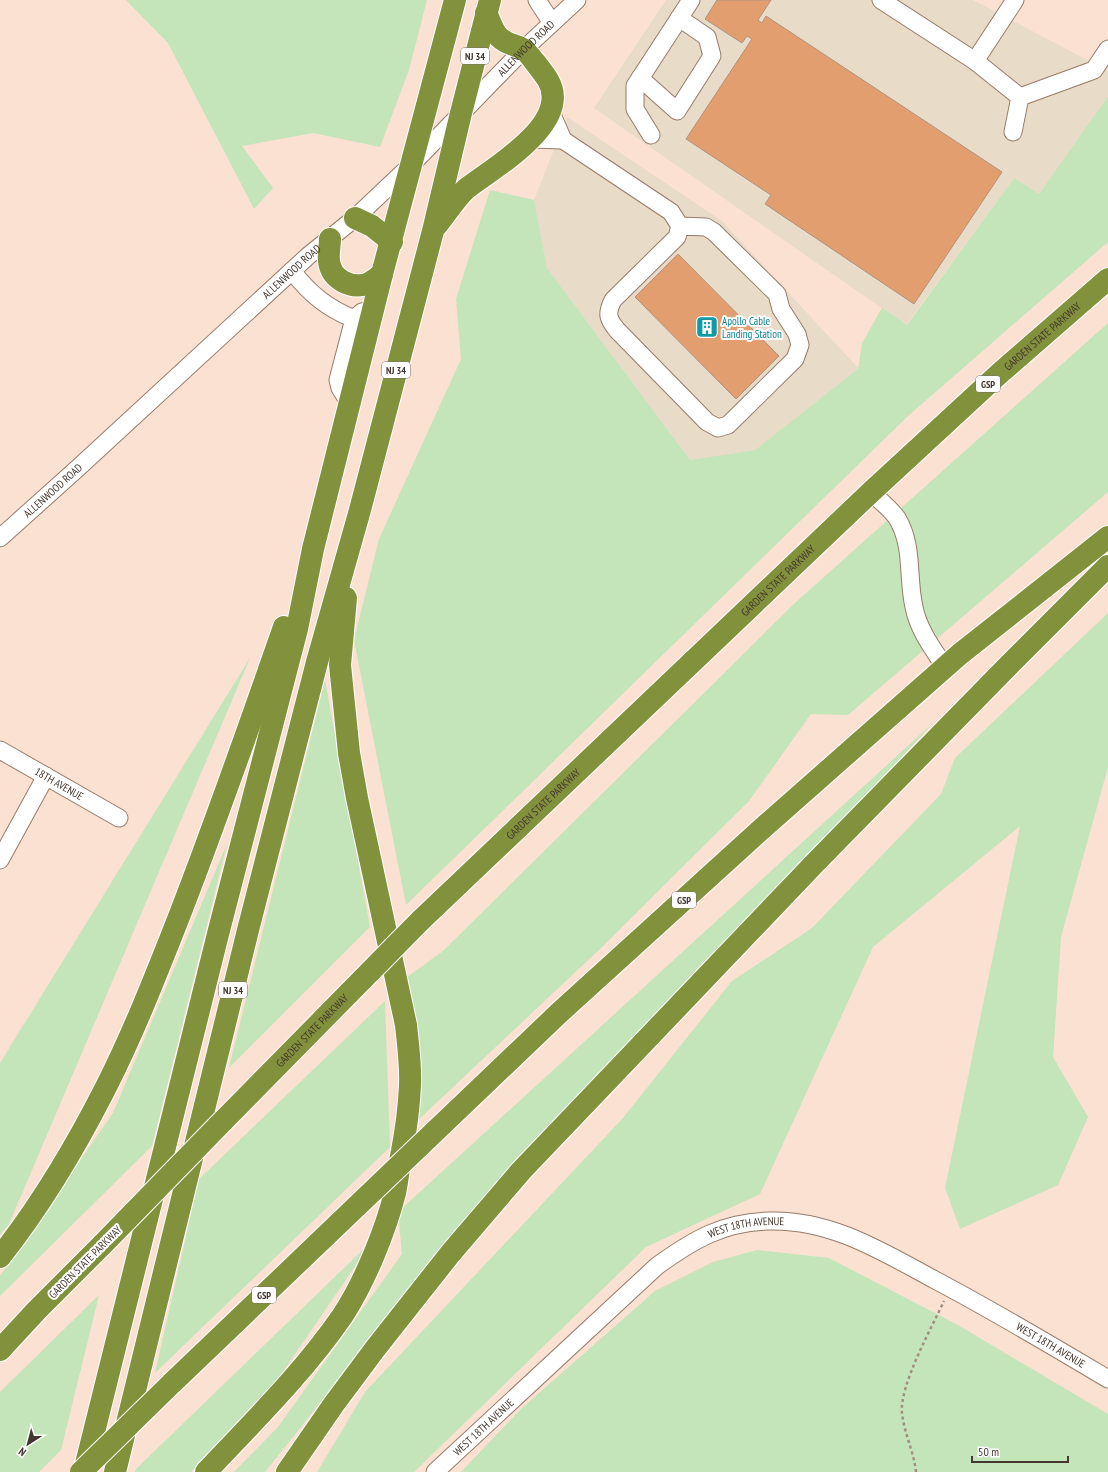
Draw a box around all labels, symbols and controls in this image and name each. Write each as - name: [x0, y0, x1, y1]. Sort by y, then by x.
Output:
- street label: ALLENWOOD ROAD: [494, 17, 558, 79]
- road number: NJ 34: [461, 48, 489, 64]
- street label: ALLENWOOD ROAD: [259, 241, 324, 302]
- street label: GARDEN STATE PARKWAY: [1001, 299, 1084, 373]
- building icon: Apollo Cable Landing Station: [694, 314, 720, 340]
- place label: Apollo Cable Landing Station: [722, 314, 782, 341]
- road number: NJ 34: [382, 362, 410, 378]
- road number: GSP: [976, 376, 1000, 392]
- street label: ALLENWOOD ROAD: [21, 460, 85, 521]
- street label: GARDEN STATE PARKWAY: [738, 542, 818, 619]
- street label: 18TH AVENUE: [32, 764, 86, 803]
- street label: GARDEN STATE PARKWAY: [503, 765, 583, 842]
- road number: GSP: [672, 892, 696, 908]
- road number: NJ 34: [219, 982, 247, 998]
- street label: GARDEN STATE PARKWAY: [273, 991, 351, 1070]
- street label: WEST 18TH AVENUE: [706, 1214, 785, 1241]
- street label: GARDEN STATE PARKWAY: [46, 1223, 124, 1301]
- road number: GSP: [252, 1287, 276, 1303]
- street label: WEST 18TH AVENUE: [1014, 1319, 1088, 1371]
- street label: WEST 18TH AVENUE: [450, 1395, 517, 1459]
- north arrow: [8, 1424, 48, 1464]
- scale bar: [972, 1438, 1068, 1464]
- text: 50 m: [978, 1444, 999, 1459]
- text: N: [16, 1445, 29, 1460]

